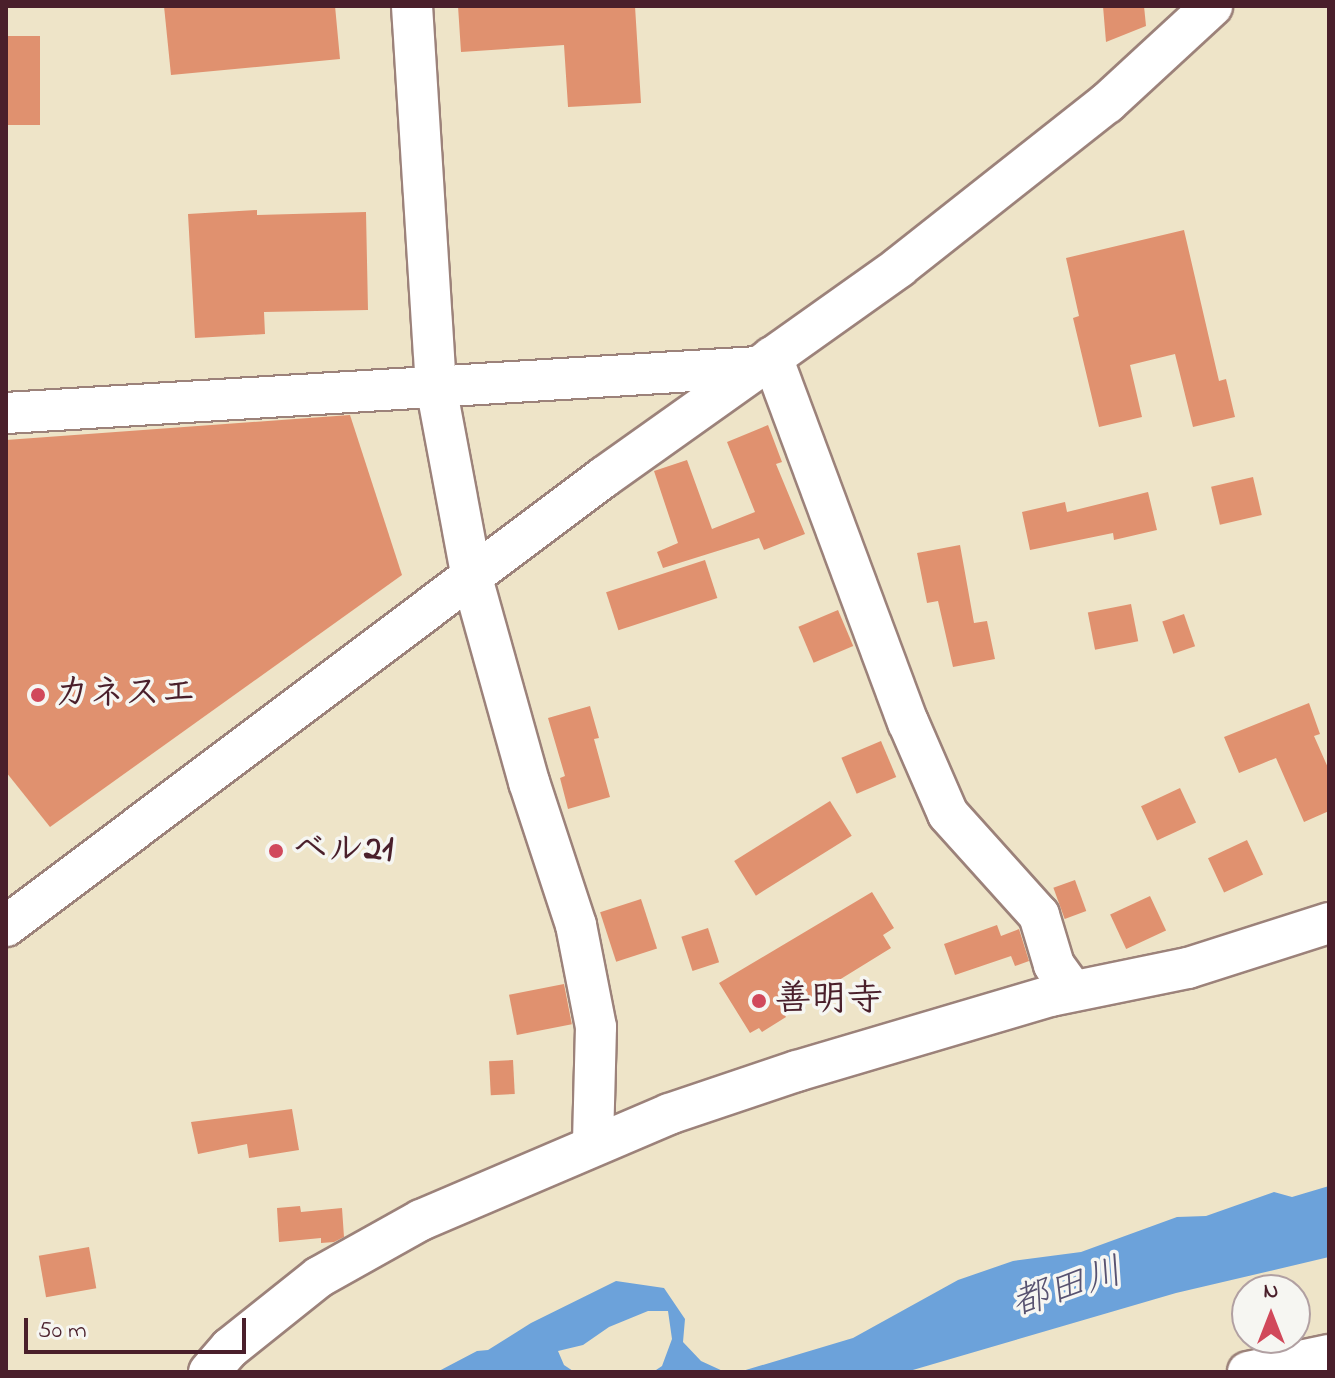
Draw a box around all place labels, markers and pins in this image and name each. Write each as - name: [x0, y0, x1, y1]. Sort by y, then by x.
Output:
- place label: カネスエ: [54, 673, 198, 717]
- marker: カネスエ: [29, 686, 47, 704]
- place label: ベル21: [292, 829, 393, 873]
- marker: ベル21: [267, 842, 285, 860]
- place label: 善明寺: [775, 979, 883, 1023]
- marker: 善明寺: [750, 992, 768, 1010]

